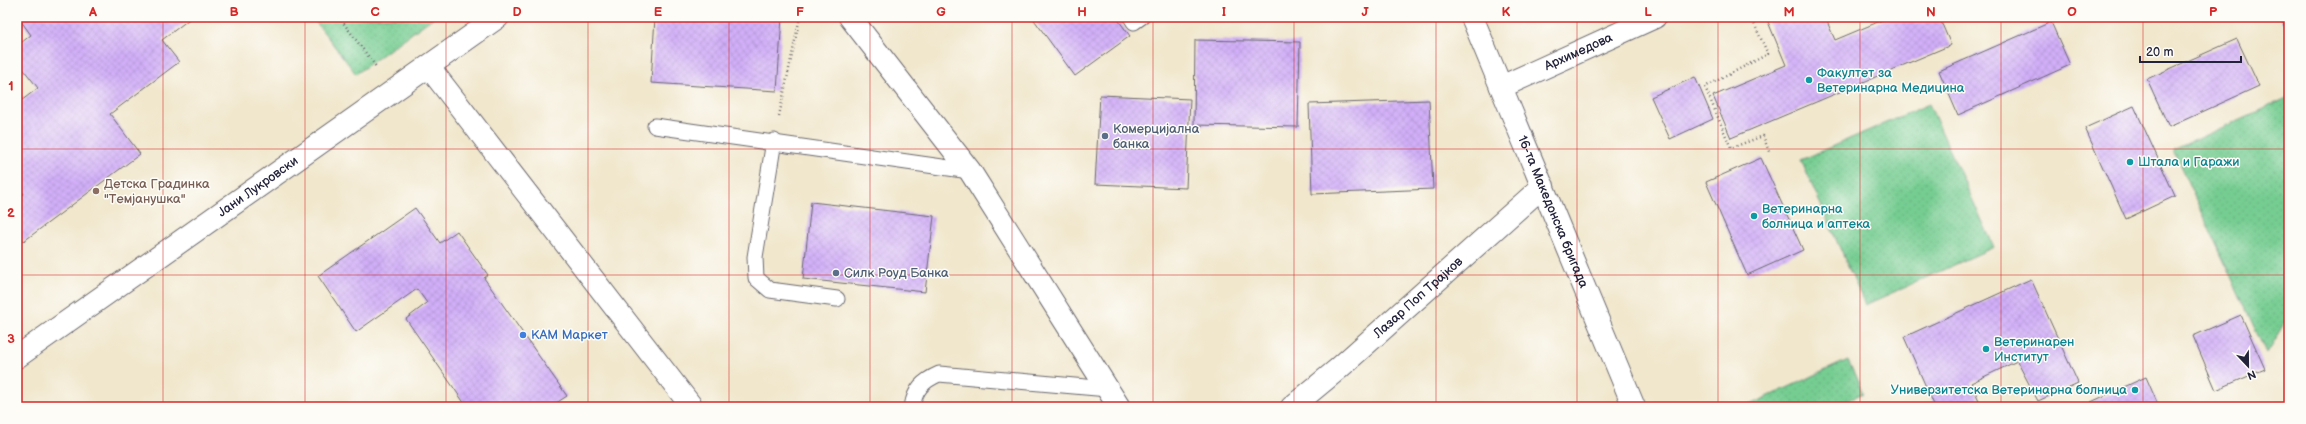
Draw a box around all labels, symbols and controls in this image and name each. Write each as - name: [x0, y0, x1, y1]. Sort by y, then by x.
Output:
- text: A: [88, 4, 97, 20]
- text: B: [229, 4, 239, 20]
- text: C: [370, 4, 380, 20]
- text: D: [512, 4, 522, 20]
- text: E: [654, 4, 663, 20]
- text: F: [796, 4, 804, 20]
- text: G: [936, 4, 946, 20]
- text: H: [1077, 4, 1087, 20]
- text: I: [1222, 4, 1226, 20]
- text: J: [1361, 4, 1369, 20]
- text: K: [1502, 4, 1511, 20]
- text: L: [1644, 4, 1652, 20]
- text: M: [1783, 4, 1795, 20]
- text: N: [1926, 4, 1936, 20]
- text: O: [2067, 4, 2077, 20]
- text: P: [2209, 4, 2218, 20]
- street label: Архимедова: [1541, 29, 1615, 75]
- scale bar: [2140, 38, 2241, 64]
- text: 20 m: [2146, 45, 2173, 60]
- place label: Факултет за Ветеринарна Медицина: [1817, 65, 1965, 96]
- marker: Факултет за Ветеринарна Медицина: [1804, 75, 1814, 85]
- text: 1: [8, 78, 14, 94]
- place label: Комерцијална банка: [1113, 121, 1200, 152]
- marker: Комерцијална банка: [1100, 131, 1110, 141]
- street label: 16-та Македонска бригада: [1514, 133, 1592, 291]
- street label: Јани Лукровски: [215, 153, 301, 221]
- place label: Штала и Гаражи: [2138, 154, 2240, 170]
- marker: Штала и Гаражи: [2125, 157, 2135, 167]
- place label: Детска Градинка "Темјанушка": [104, 176, 210, 207]
- marker: Детска Градинка "Темјанушка": [91, 186, 101, 196]
- place label: Ветеринарна болница и аптека: [1762, 201, 1871, 232]
- text: 2: [7, 205, 15, 221]
- marker: Ветеринарна болница и аптека: [1749, 211, 1759, 221]
- street label: Лазар Поп Трајков: [1369, 253, 1466, 342]
- place label: Силк Роуд Банка: [844, 265, 949, 281]
- marker: Силк Роуд Банка: [831, 268, 841, 278]
- place label: КАМ Маркет: [531, 327, 608, 343]
- marker: КАМ Маркет: [518, 330, 528, 340]
- text: 3: [7, 331, 15, 347]
- place label: Ветеринарен Институт: [1994, 334, 2074, 365]
- marker: Ветеринарен Институт: [1981, 344, 1991, 354]
- north arrow: [2228, 346, 2268, 386]
- text: N: [2245, 367, 2258, 382]
- place label: Универзитетска Ветеринарна болница: [1890, 382, 2127, 398]
- marker: Универзитетска Ветеринарна болница: [2130, 385, 2140, 395]

